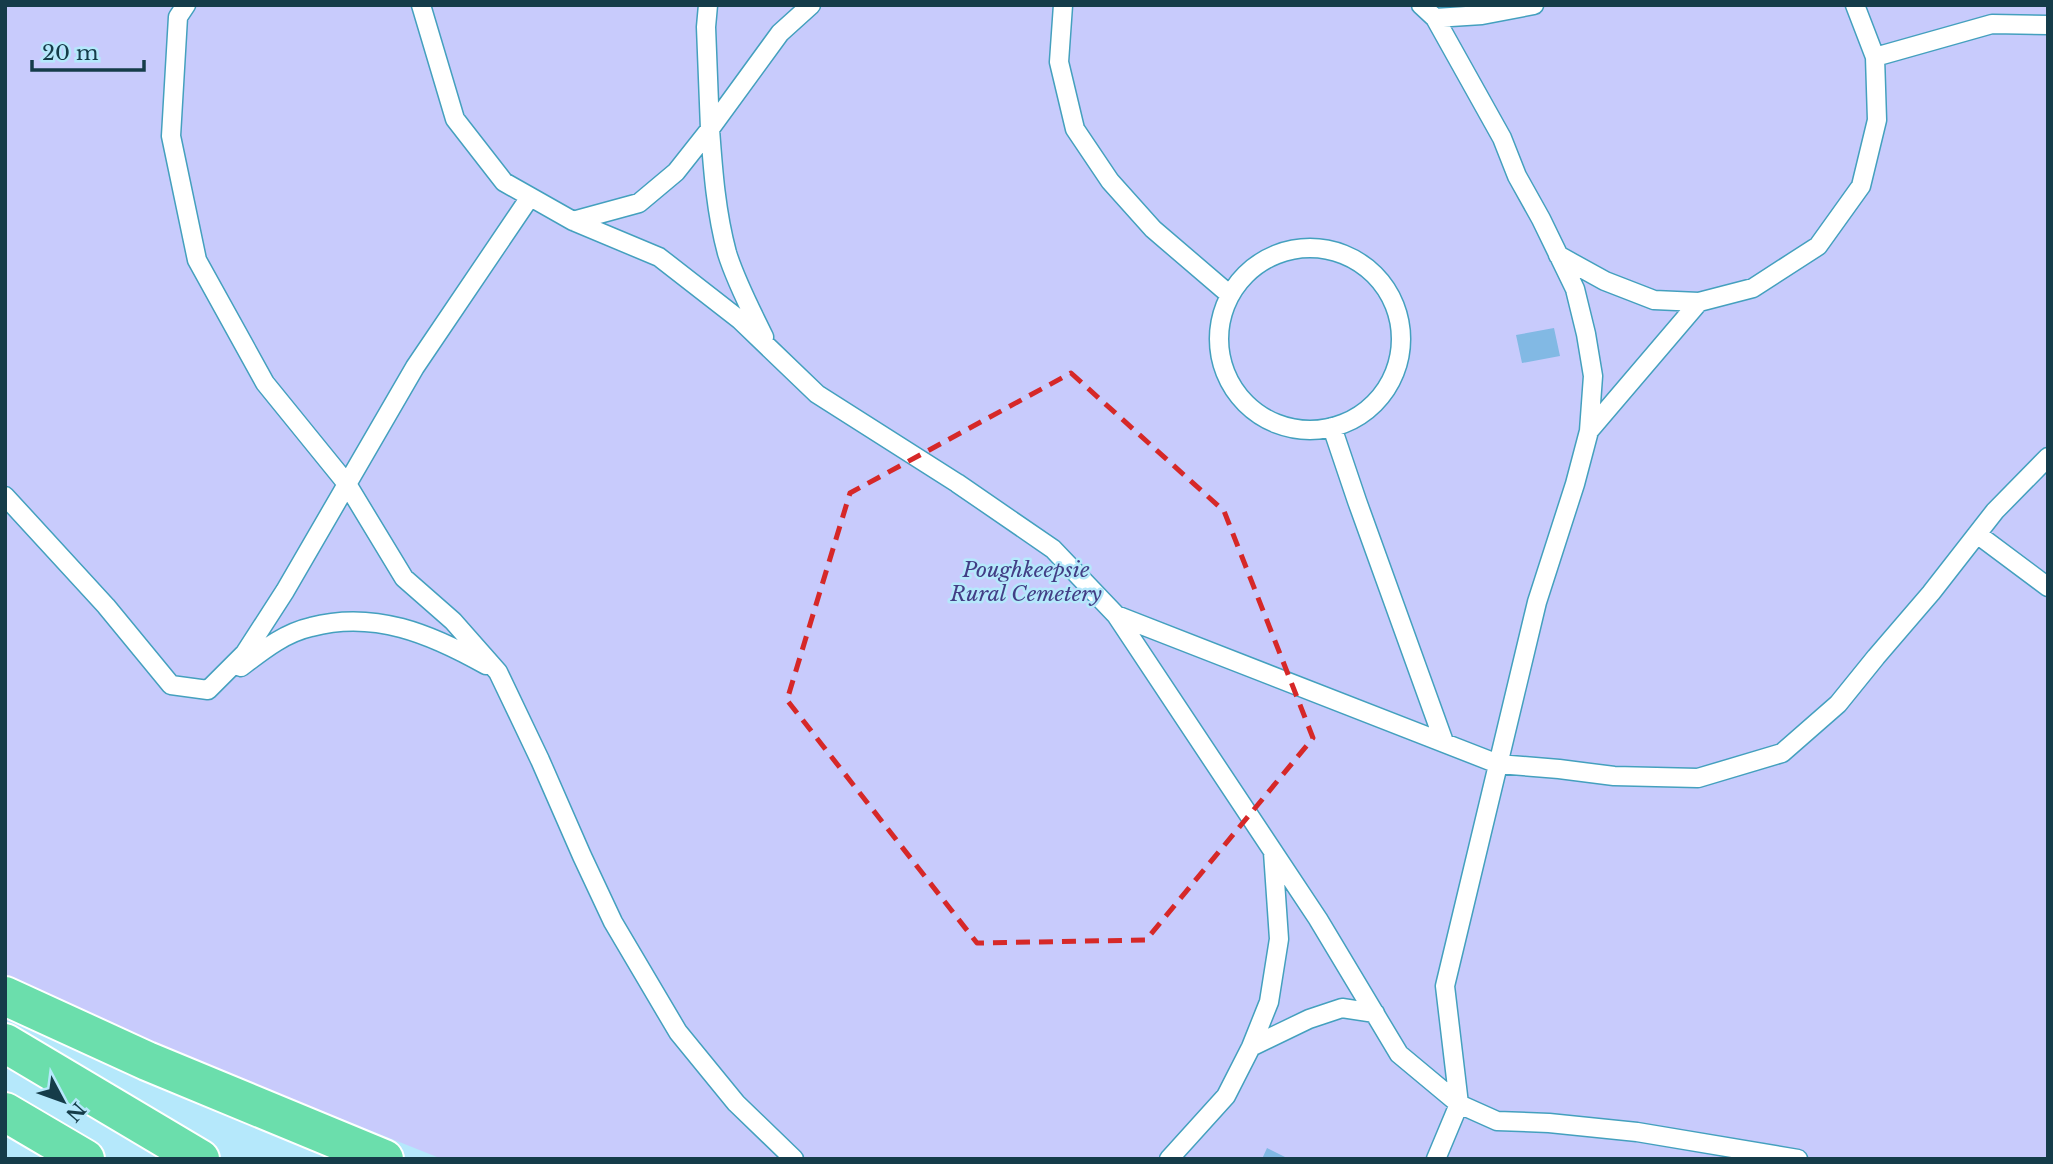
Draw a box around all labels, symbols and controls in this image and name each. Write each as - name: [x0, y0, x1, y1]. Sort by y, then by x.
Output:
- scale bar: [32, 28, 144, 72]
- text: 20 m: [42, 40, 99, 66]
- park label: Poughkeepsie Rural Cemetery: [949, 557, 1102, 607]
- north arrow: [28, 1066, 98, 1136]
- text: N: [61, 1098, 90, 1126]

